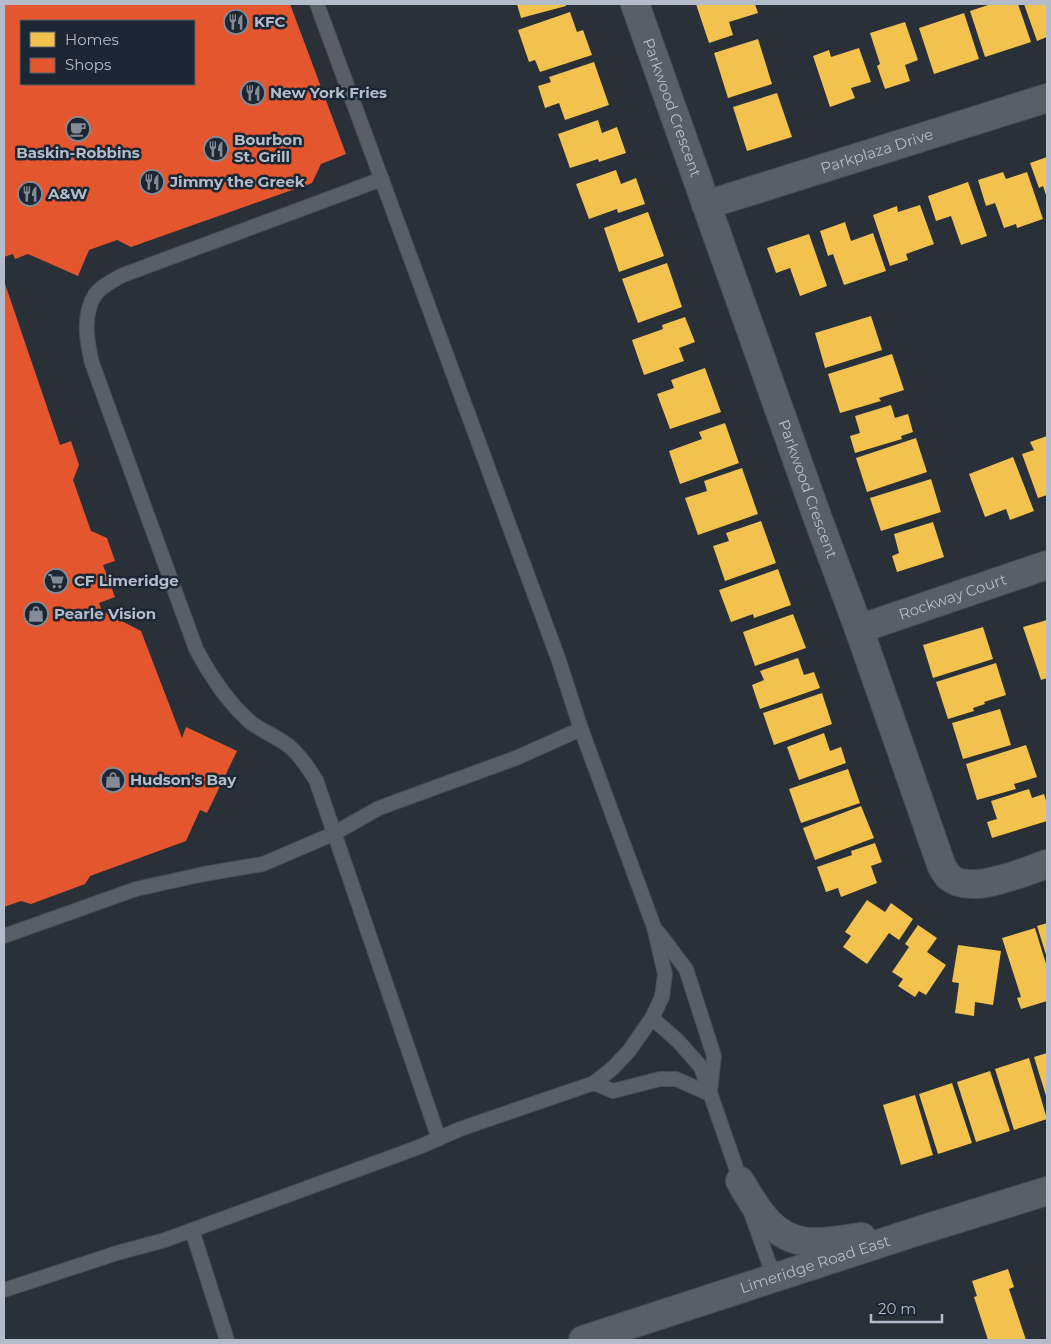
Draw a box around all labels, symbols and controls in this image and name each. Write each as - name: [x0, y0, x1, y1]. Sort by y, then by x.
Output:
- restaurant icon: KFC: [223, 9, 249, 35]
- place label: KFC: [254, 12, 286, 31]
- legend: [20, 20, 195, 85]
- text: Homes: [65, 30, 119, 49]
- street label: Parkwood Crescent: [639, 35, 706, 180]
- text: Shops: [65, 55, 111, 74]
- restaurant icon: New York Fries: [240, 80, 266, 106]
- place label: New York Fries: [270, 83, 387, 102]
- cafe icon: Baskin-Robbins: [65, 116, 91, 142]
- street label: Parkplaza Drive: [818, 124, 935, 178]
- place label: Bourbon St. Grill: [234, 130, 303, 166]
- restaurant icon: Bourbon St. Grill: [203, 136, 229, 162]
- place label: Baskin-Robbins: [16, 143, 140, 162]
- restaurant icon: Jimmy the Greek: [139, 169, 165, 195]
- place label: Jimmy the Greek: [169, 172, 305, 191]
- restaurant icon: A&W: [17, 181, 43, 207]
- place label: A&W: [47, 184, 88, 203]
- street label: Parkwood Crescent: [774, 417, 842, 561]
- supermarket icon: CF Limeridge: [43, 568, 69, 594]
- street label: Rockway Court: [896, 569, 1009, 624]
- place label: CF Limeridge: [74, 571, 179, 590]
- shop icon: Pearle Vision: [23, 601, 49, 627]
- place label: Pearle Vision: [54, 604, 156, 623]
- shop icon: Hudson's Bay: [100, 767, 126, 793]
- place label: Hudson's Bay: [130, 770, 237, 789]
- street label: Limeridge Road East: [737, 1231, 892, 1297]
- scale bar: [871, 1292, 942, 1324]
- text: 20 m: [878, 1299, 916, 1318]

